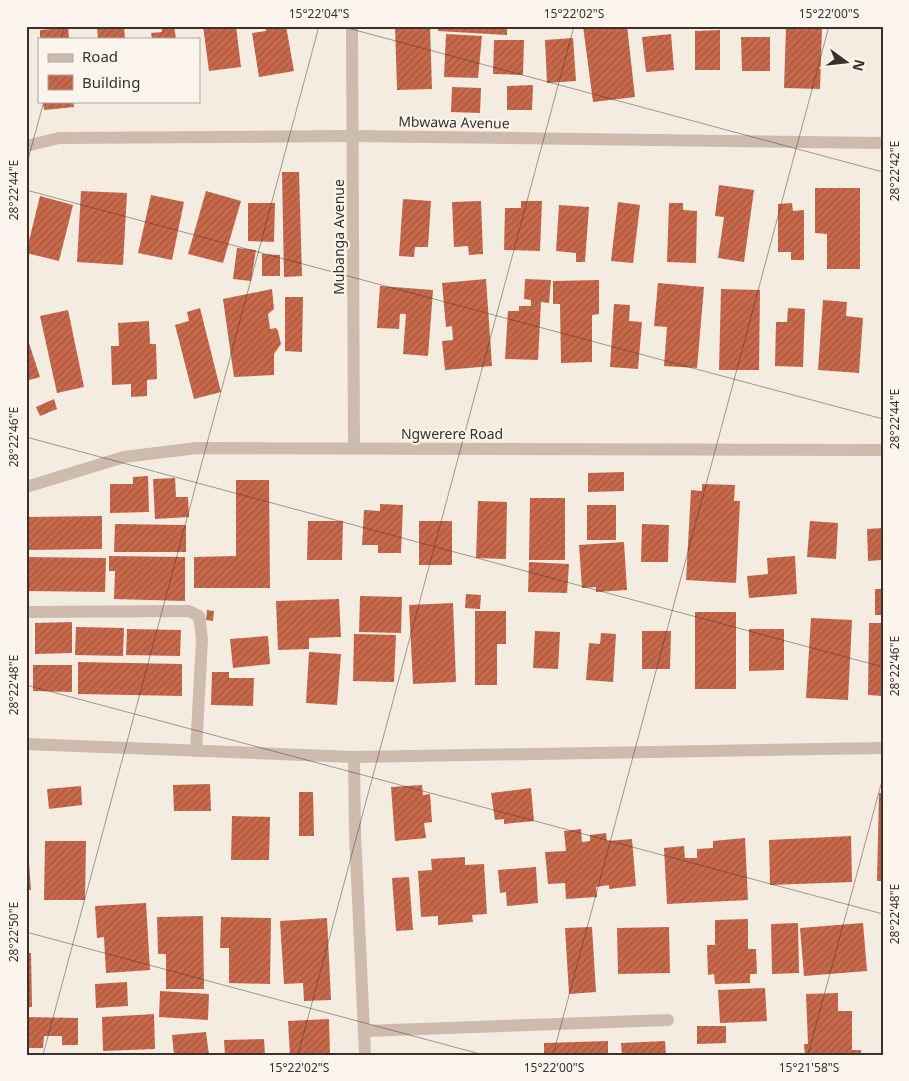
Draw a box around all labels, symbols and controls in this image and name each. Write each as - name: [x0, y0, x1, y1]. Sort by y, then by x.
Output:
- text: 15°22'04"S: [289, 5, 350, 22]
- text: 15°22'02"S: [544, 5, 605, 22]
- text: 15°22'00"S: [799, 5, 860, 22]
- legend: [38, 38, 200, 102]
- north arrow: [822, 38, 872, 88]
- text: Road: [82, 46, 118, 66]
- text: N: [848, 58, 870, 73]
- text: Building: [82, 72, 140, 92]
- street label: Mbwawa Avenue: [398, 112, 510, 132]
- text: 28°22'42"E: [886, 141, 903, 201]
- text: 28°22'44"E: [5, 160, 22, 220]
- street label: Mubanga Avenue: [329, 179, 348, 295]
- text: 28°22'44"E: [886, 389, 903, 449]
- text: 28°22'46"E: [5, 407, 22, 467]
- street label: Ngwerere Road: [401, 424, 503, 443]
- text: 28°22'46"E: [886, 636, 903, 696]
- text: 28°22'48"E: [5, 655, 22, 715]
- text: 28°22'48"E: [886, 884, 903, 944]
- text: 28°22'50"E: [5, 902, 22, 962]
- text: 15°22'02"S: [269, 1059, 330, 1076]
- text: 15°22'00"S: [524, 1059, 585, 1076]
- text: 15°21'58"S: [779, 1059, 840, 1076]

